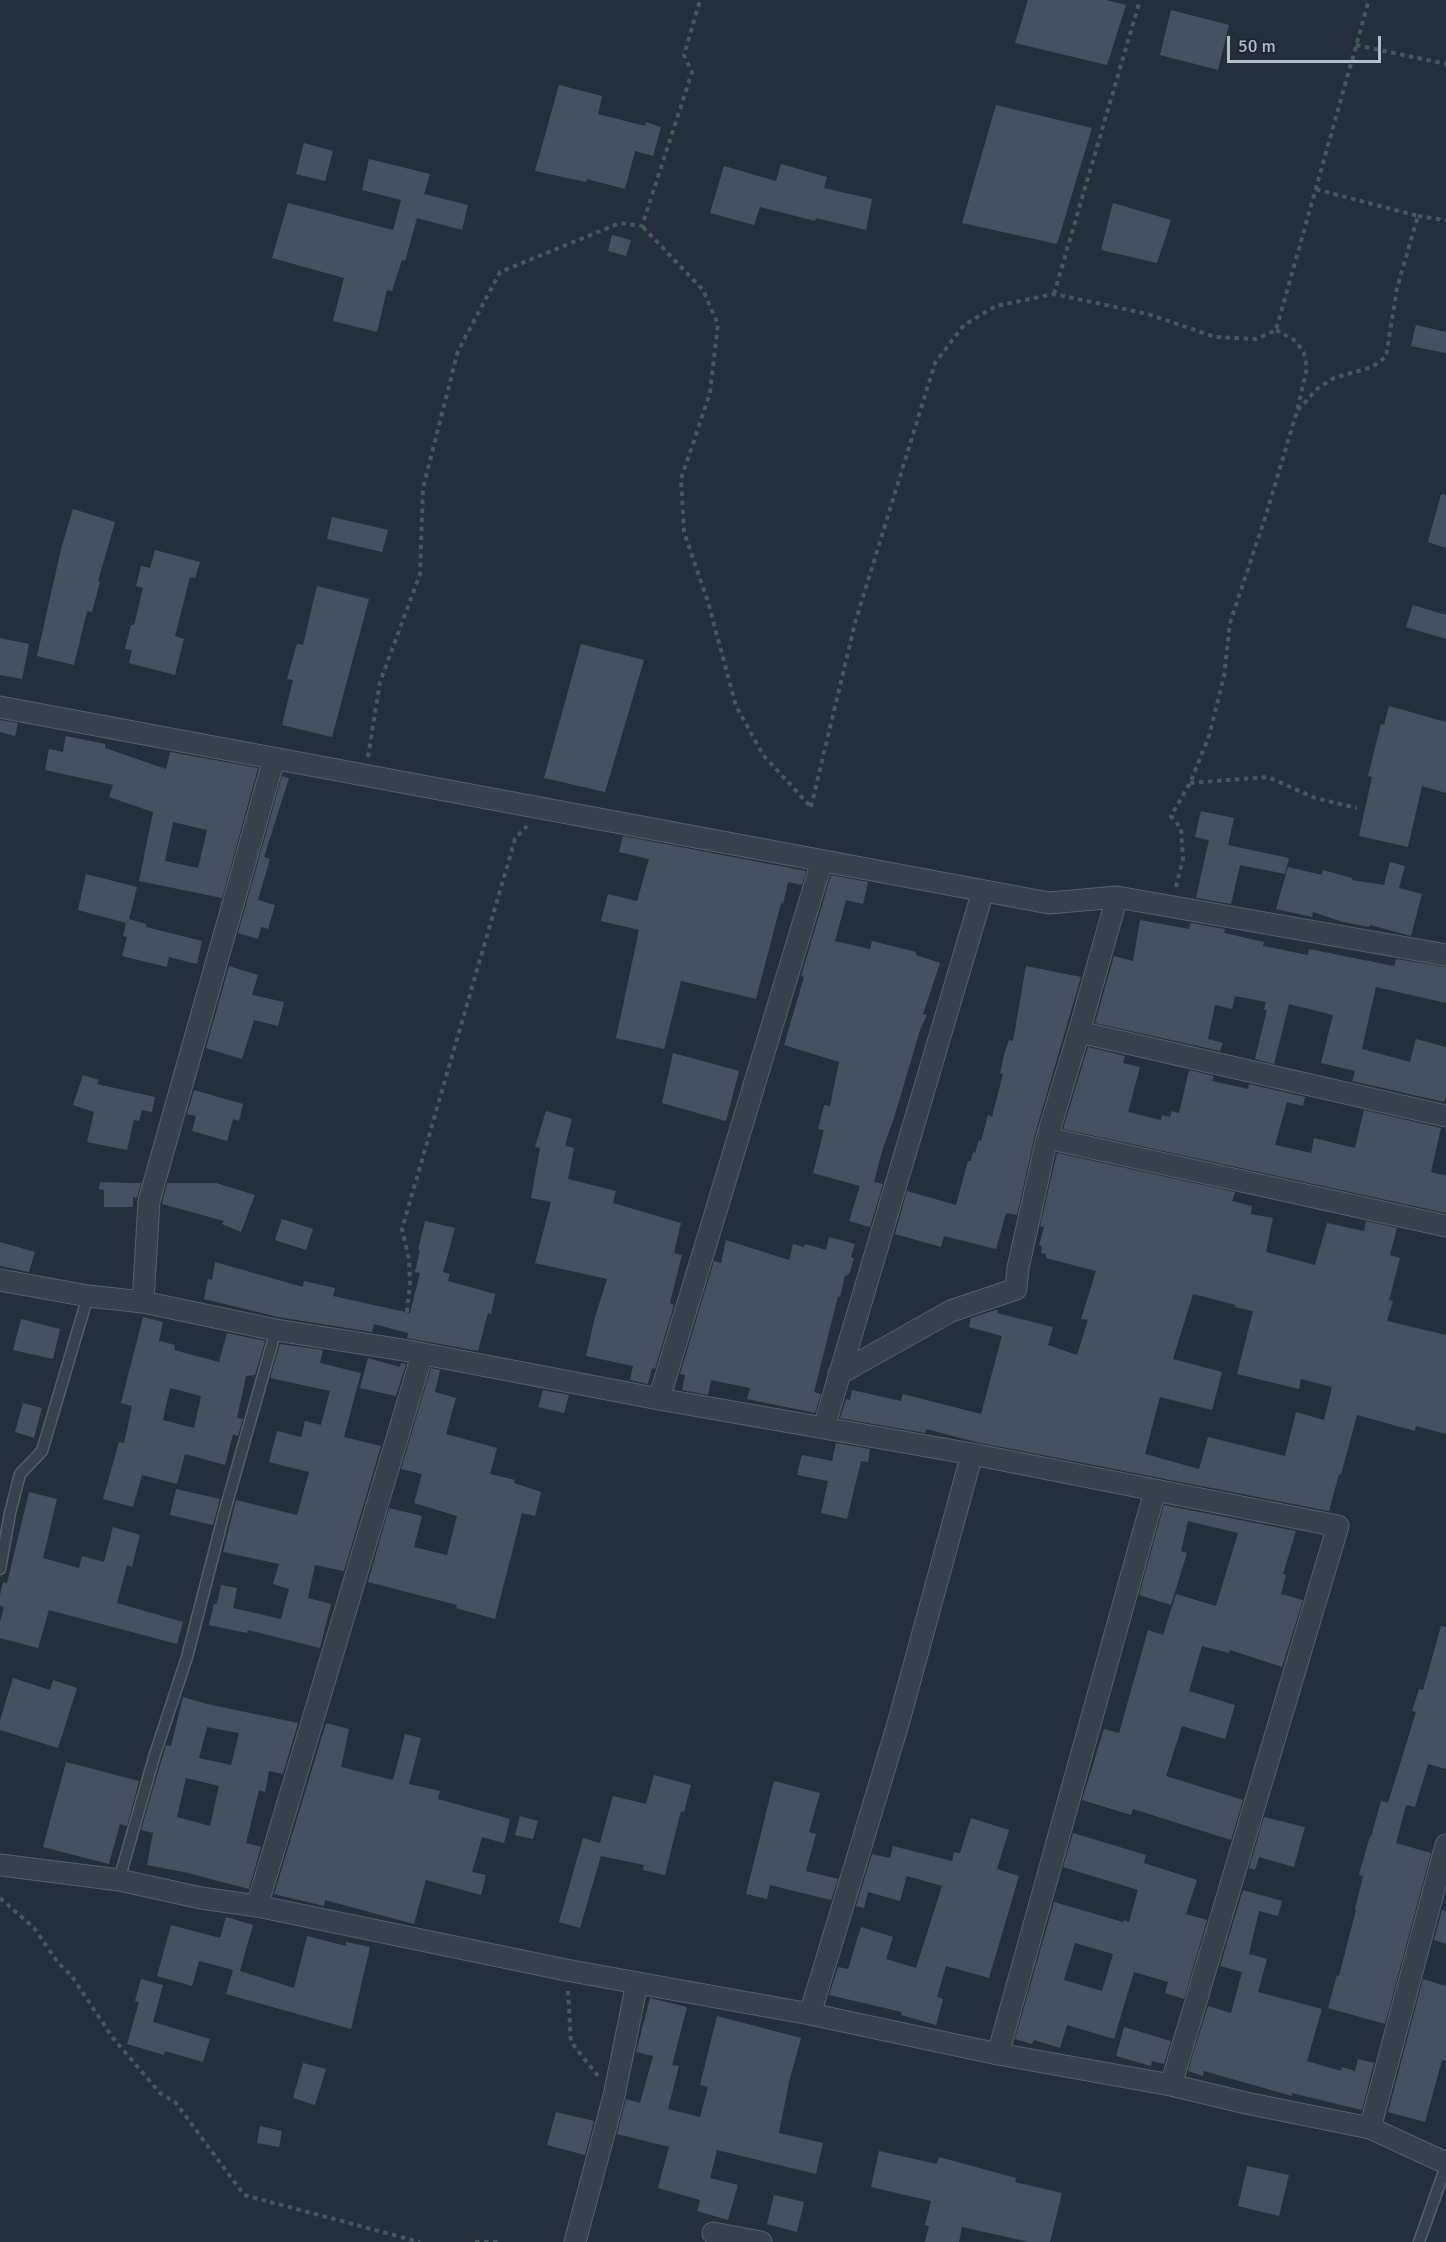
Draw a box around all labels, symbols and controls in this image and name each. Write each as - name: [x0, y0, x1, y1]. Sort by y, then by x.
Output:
- scale bar: [1230, 24, 1384, 62]
- text: 50 m: [1238, 35, 1276, 57]

